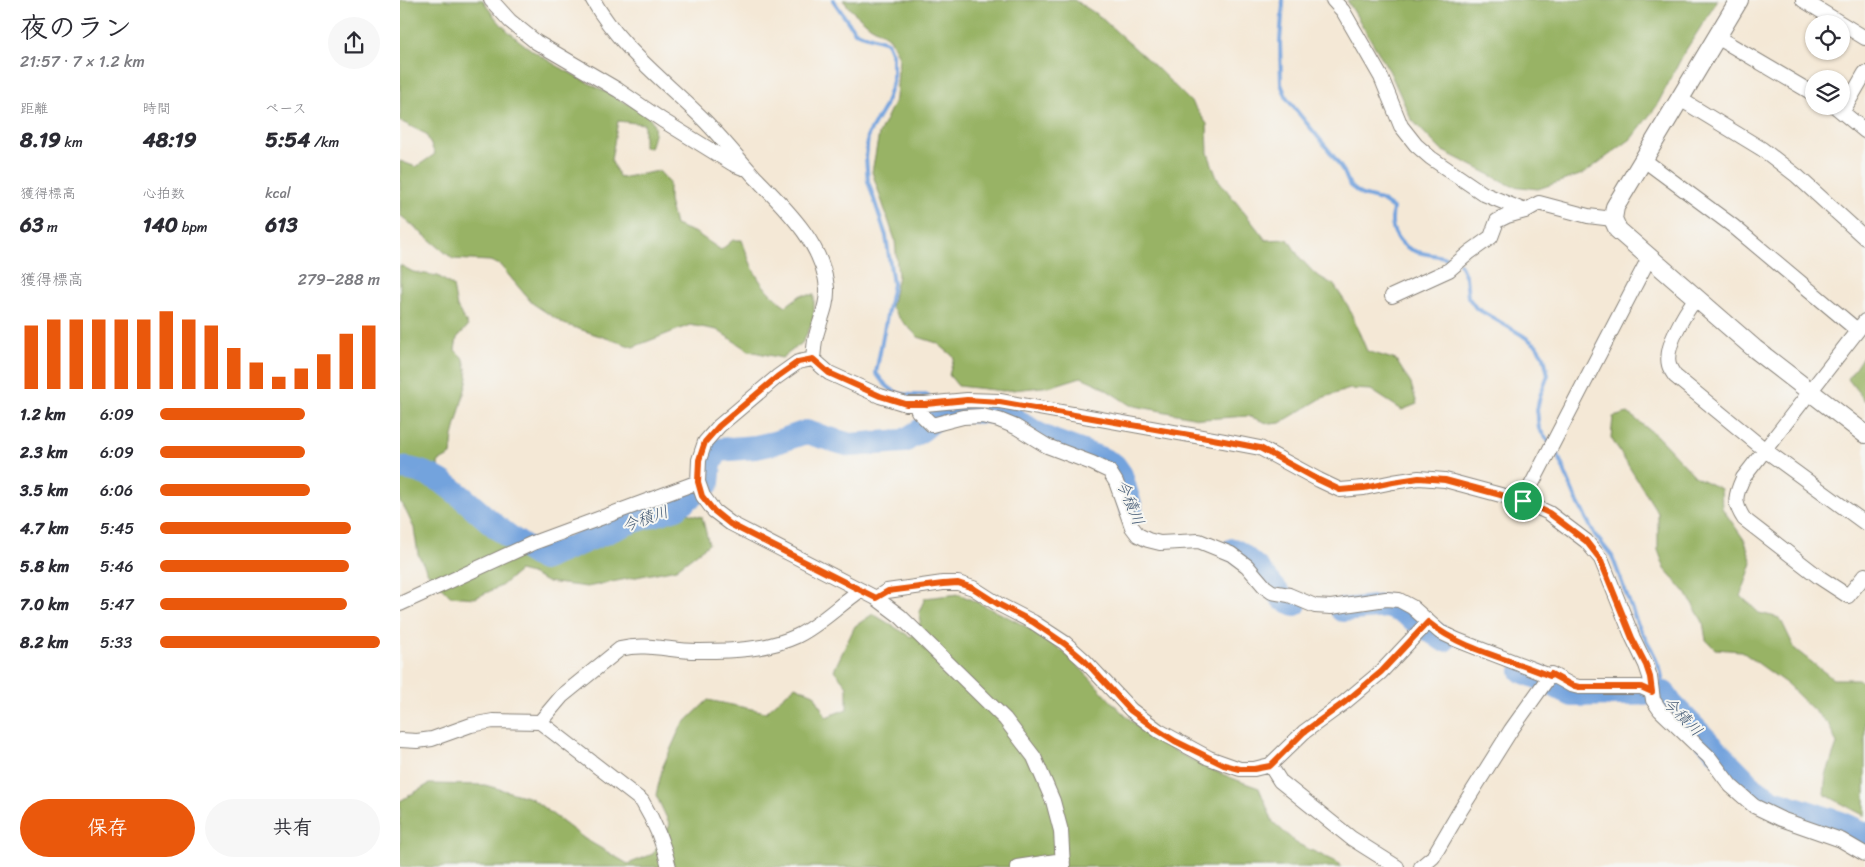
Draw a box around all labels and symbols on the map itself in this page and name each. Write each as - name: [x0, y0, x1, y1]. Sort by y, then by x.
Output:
- water label: 今積川: [1108, 474, 1153, 530]
- pin: [1502, 480, 1544, 522]
- water label: 今積川: [618, 497, 673, 540]
- water label: 今積川: [1655, 689, 1710, 744]

